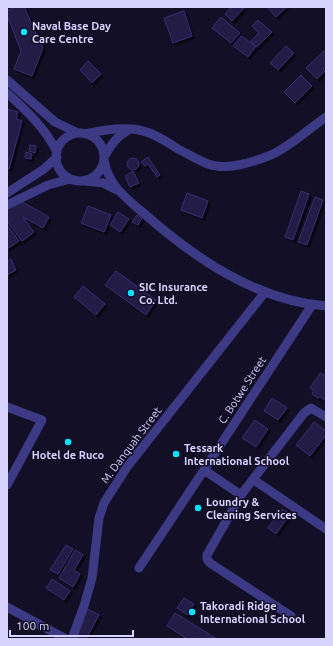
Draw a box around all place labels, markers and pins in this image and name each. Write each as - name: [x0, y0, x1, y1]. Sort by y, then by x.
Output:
- place label: Naval Base Day Care Centre: [32, 20, 111, 45]
- marker: Naval Base Day Care Centre: [19, 27, 29, 37]
- place label: SIC Insurance Co. Ltd.: [139, 281, 208, 306]
- marker: SIC Insurance Co. Ltd.: [126, 288, 136, 298]
- marker: Hotel de Ruco: [63, 437, 73, 447]
- place label: Tessark International School: [184, 442, 290, 467]
- place label: Hotel de Ruco: [32, 449, 105, 461]
- marker: Tessark International School: [171, 449, 181, 459]
- place label: Loundry & Cleaning Services: [206, 496, 297, 521]
- marker: Loundry & Cleaning Services: [193, 503, 203, 513]
- place label: Takoradi Ridge International School: [200, 600, 306, 625]
- marker: Takoradi Ridge International School: [187, 607, 197, 617]

